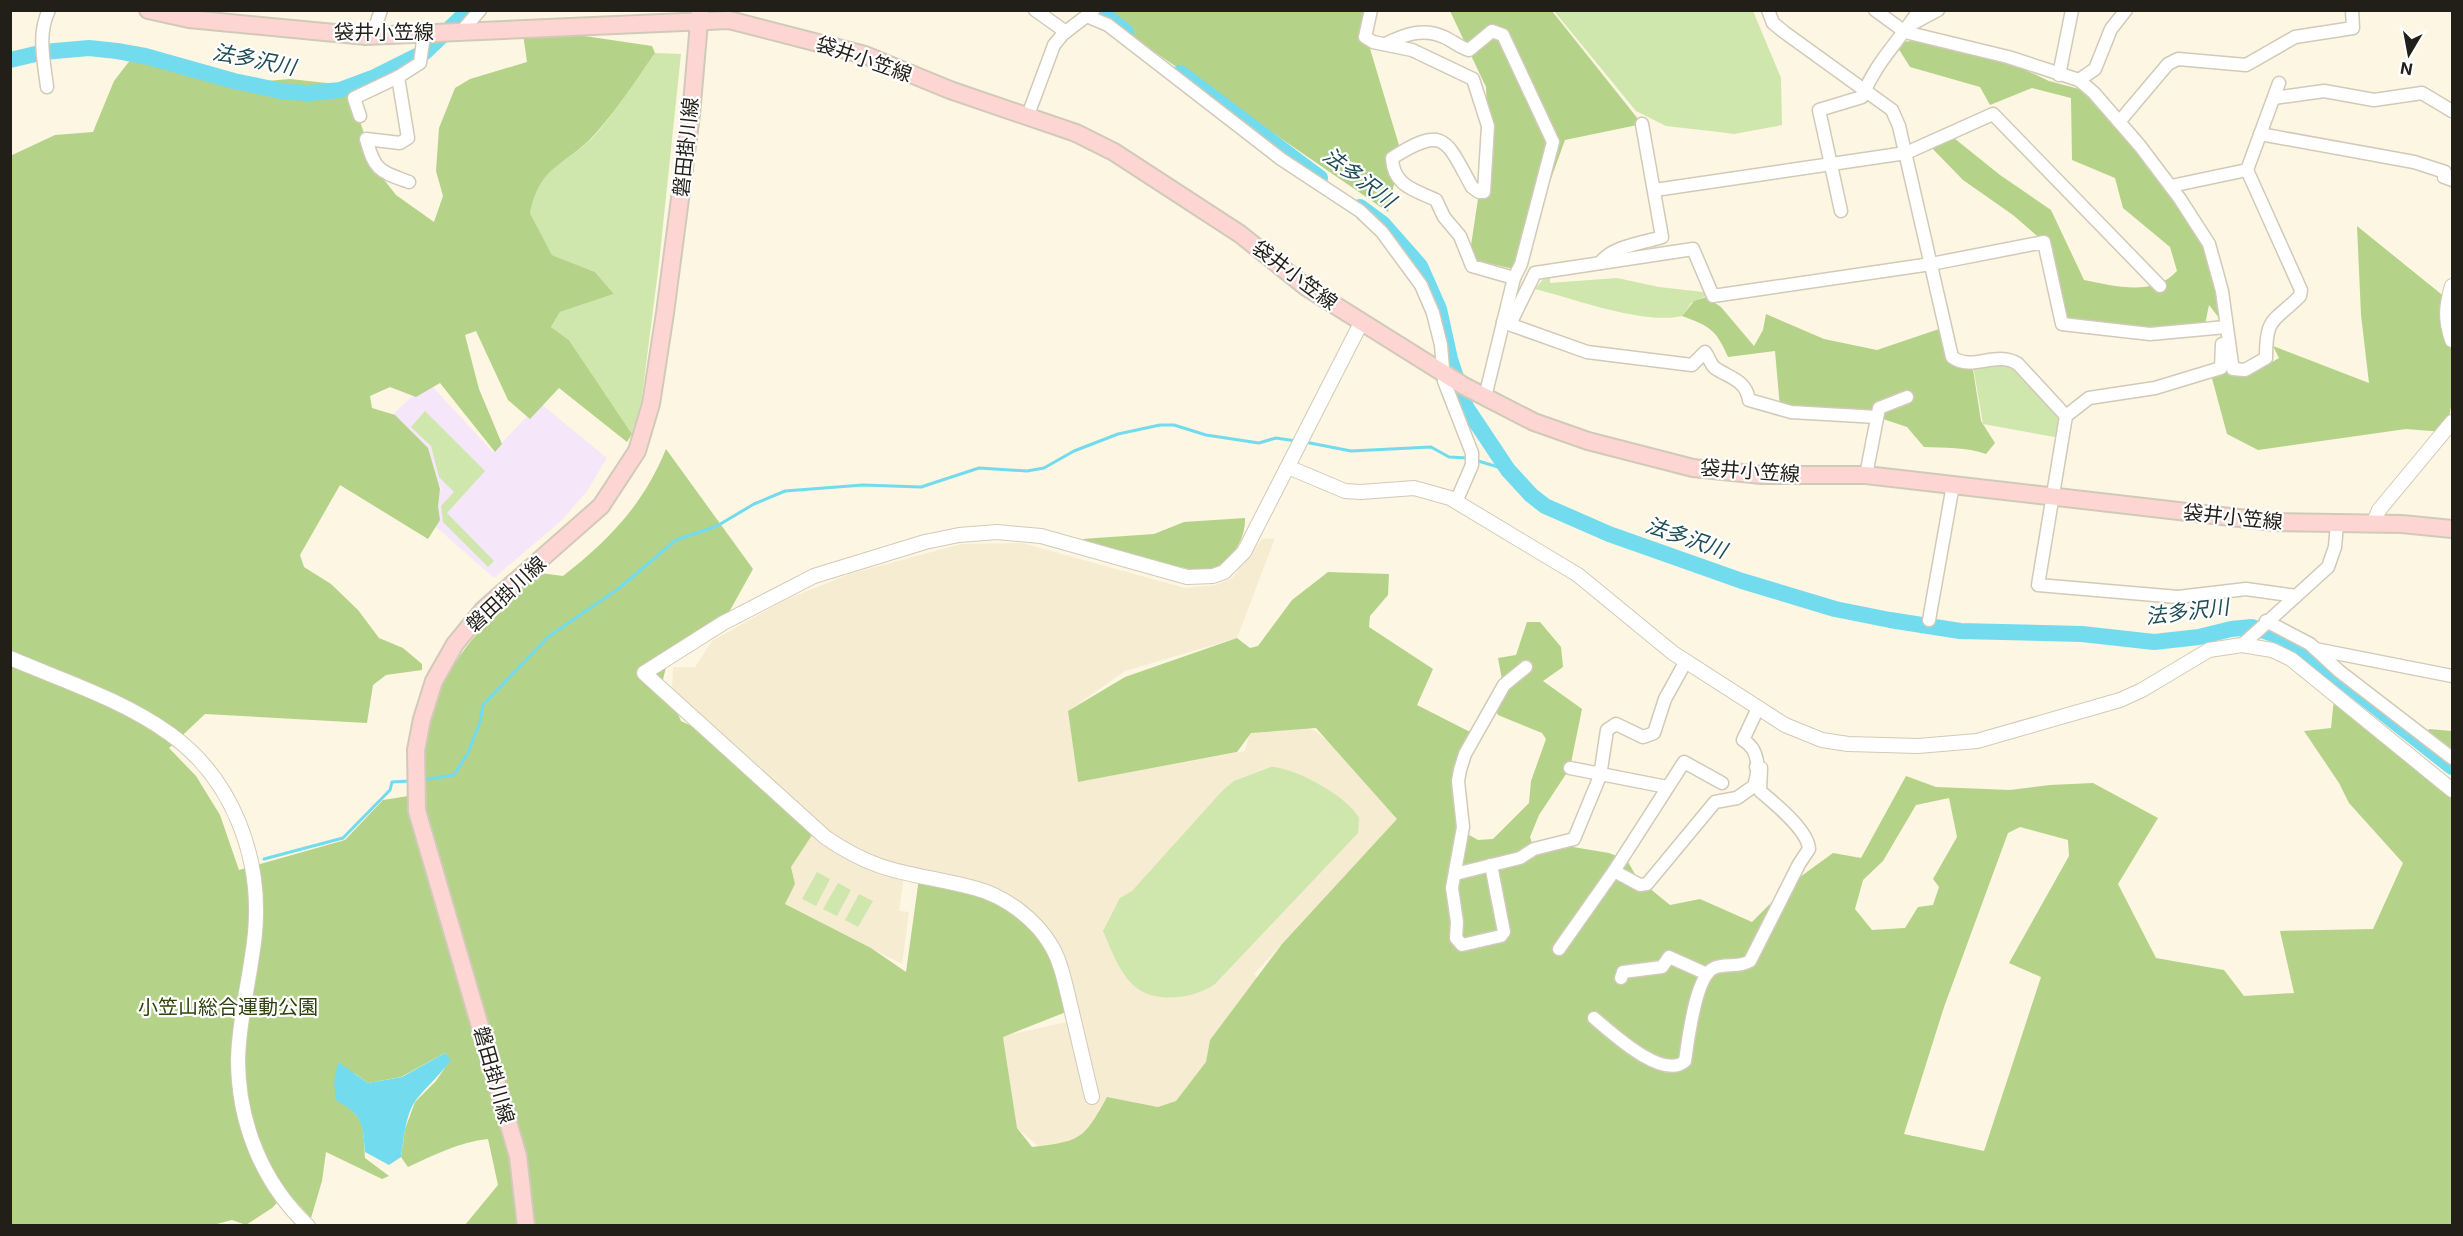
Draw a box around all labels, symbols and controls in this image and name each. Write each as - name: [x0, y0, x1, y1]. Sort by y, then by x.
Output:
- street label: 袋井小笠線: [334, 20, 434, 44]
- north arrow: [2379, 24, 2439, 84]
- street label: 袋井小笠線: [813, 31, 915, 87]
- water label: 法多沢川: [210, 39, 300, 80]
- text: N: [2399, 58, 2414, 80]
- street label: 磐田掛川線: [669, 96, 703, 198]
- water label: 法多沢川: [1318, 142, 1402, 214]
- street label: 袋井小笠線: [1248, 235, 1342, 315]
- street label: 袋井小笠線: [1699, 456, 1801, 486]
- street label: 袋井小笠線: [2182, 500, 2284, 534]
- water label: 法多沢川: [1642, 512, 1732, 564]
- street label: 磐田掛川線: [461, 551, 551, 637]
- water label: 法多沢川: [2144, 594, 2232, 629]
- park label: 小笠山総合運動公園: [138, 995, 318, 1019]
- street label: 磐田掛川線: [469, 1024, 519, 1126]

